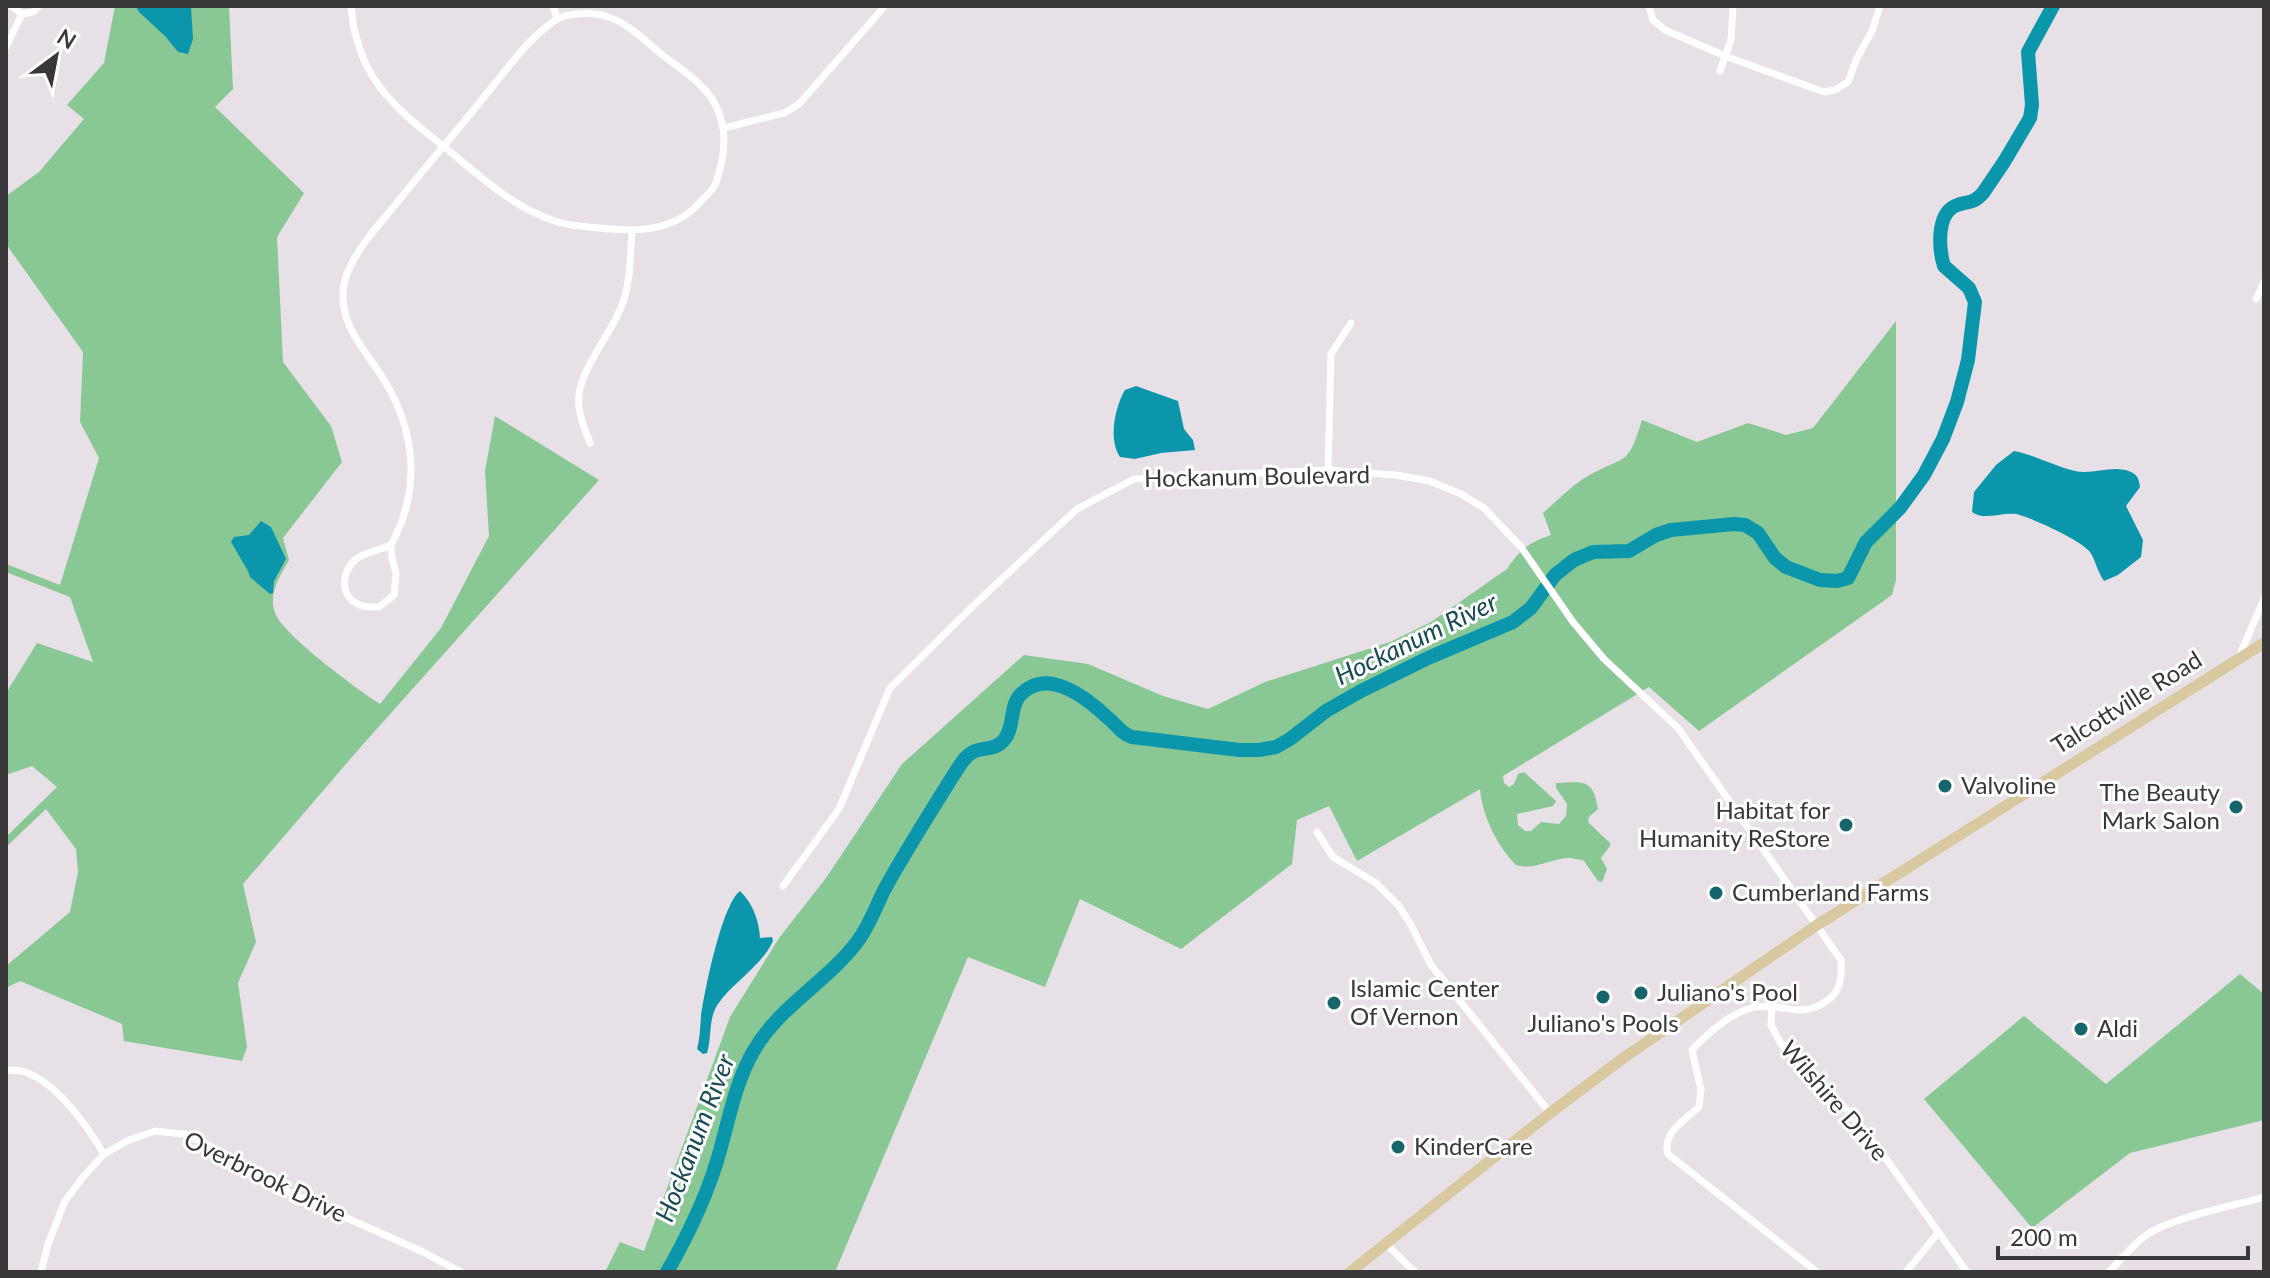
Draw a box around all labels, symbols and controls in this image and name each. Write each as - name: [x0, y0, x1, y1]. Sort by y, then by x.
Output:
- north arrow: [16, 16, 96, 96]
- text: N: [53, 23, 81, 55]
- street label: Hockanum Boulevard: [1144, 459, 1370, 492]
- water label: Hockanum River: [1329, 584, 1503, 691]
- street label: Talcottville Road: [2046, 644, 2207, 759]
- place label: Valvoline: [1961, 770, 2056, 799]
- marker: Valvoline: [1936, 777, 1954, 795]
- place label: The Beauty Mark Salon: [2100, 777, 2221, 834]
- place label: Habitat for Humanity ReStore: [1639, 795, 1830, 852]
- marker: The Beauty Mark Salon: [2227, 798, 2245, 816]
- marker: Habitat for Humanity ReStore: [1837, 816, 1855, 834]
- place label: Cumberland Farms: [1732, 877, 1929, 906]
- marker: Cumberland Farms: [1707, 884, 1725, 902]
- place label: Islamic Center Of Vernon: [1350, 973, 1499, 1030]
- place label: Juliano's Pool: [1657, 977, 1798, 1006]
- marker: Juliano's Pool: [1632, 984, 1650, 1002]
- marker: Juliano's Pools: [1594, 988, 1612, 1006]
- marker: Islamic Center Of Vernon: [1325, 994, 1343, 1012]
- place label: Juliano's Pools: [1527, 1008, 1679, 1037]
- place label: Aldi: [2097, 1013, 2138, 1042]
- marker: Aldi: [2072, 1020, 2090, 1038]
- street label: Wilshire Drive: [1775, 1034, 1895, 1166]
- water label: Hockanum River: [647, 1048, 741, 1226]
- street label: Overbrook Drive: [180, 1124, 352, 1227]
- place label: KinderCare: [1414, 1131, 1533, 1160]
- marker: KinderCare: [1389, 1138, 1407, 1156]
- scale bar: [1998, 1210, 2248, 1260]
- text: 200 m: [2010, 1222, 2078, 1251]

